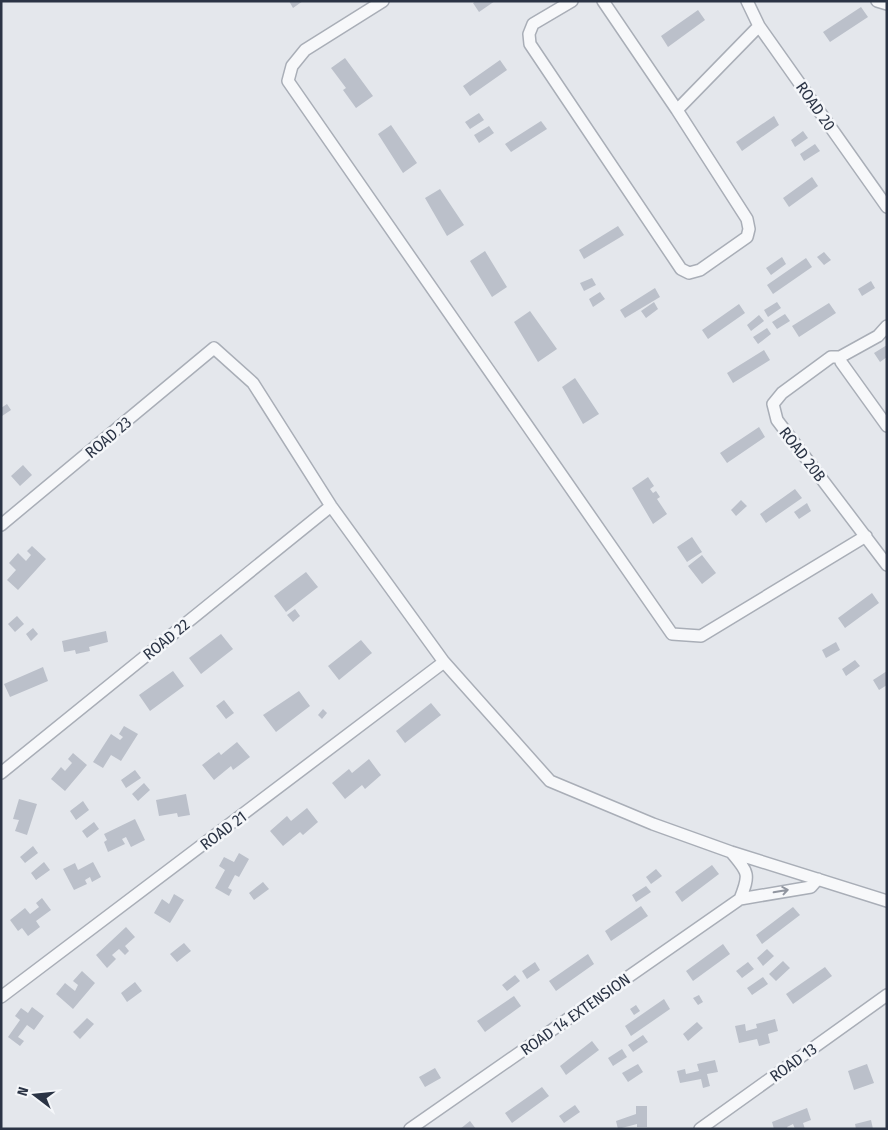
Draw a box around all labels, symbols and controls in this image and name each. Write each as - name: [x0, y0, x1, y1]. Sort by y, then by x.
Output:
- street label: ROAD 20: [792, 78, 839, 134]
- street label: ROAD 23: [81, 413, 135, 462]
- street label: ROAD 20B: [775, 423, 830, 486]
- street label: ROAD 22: [139, 615, 193, 664]
- street label: ROAD 21: [196, 807, 250, 854]
- one-way arrow: [772, 886, 788, 896]
- street label: ROAD 14 EXTENSION: [517, 969, 634, 1059]
- street label: ROAD 13: [766, 1039, 820, 1086]
- north arrow: [10, 1070, 60, 1120]
- text: N: [14, 1085, 32, 1098]

